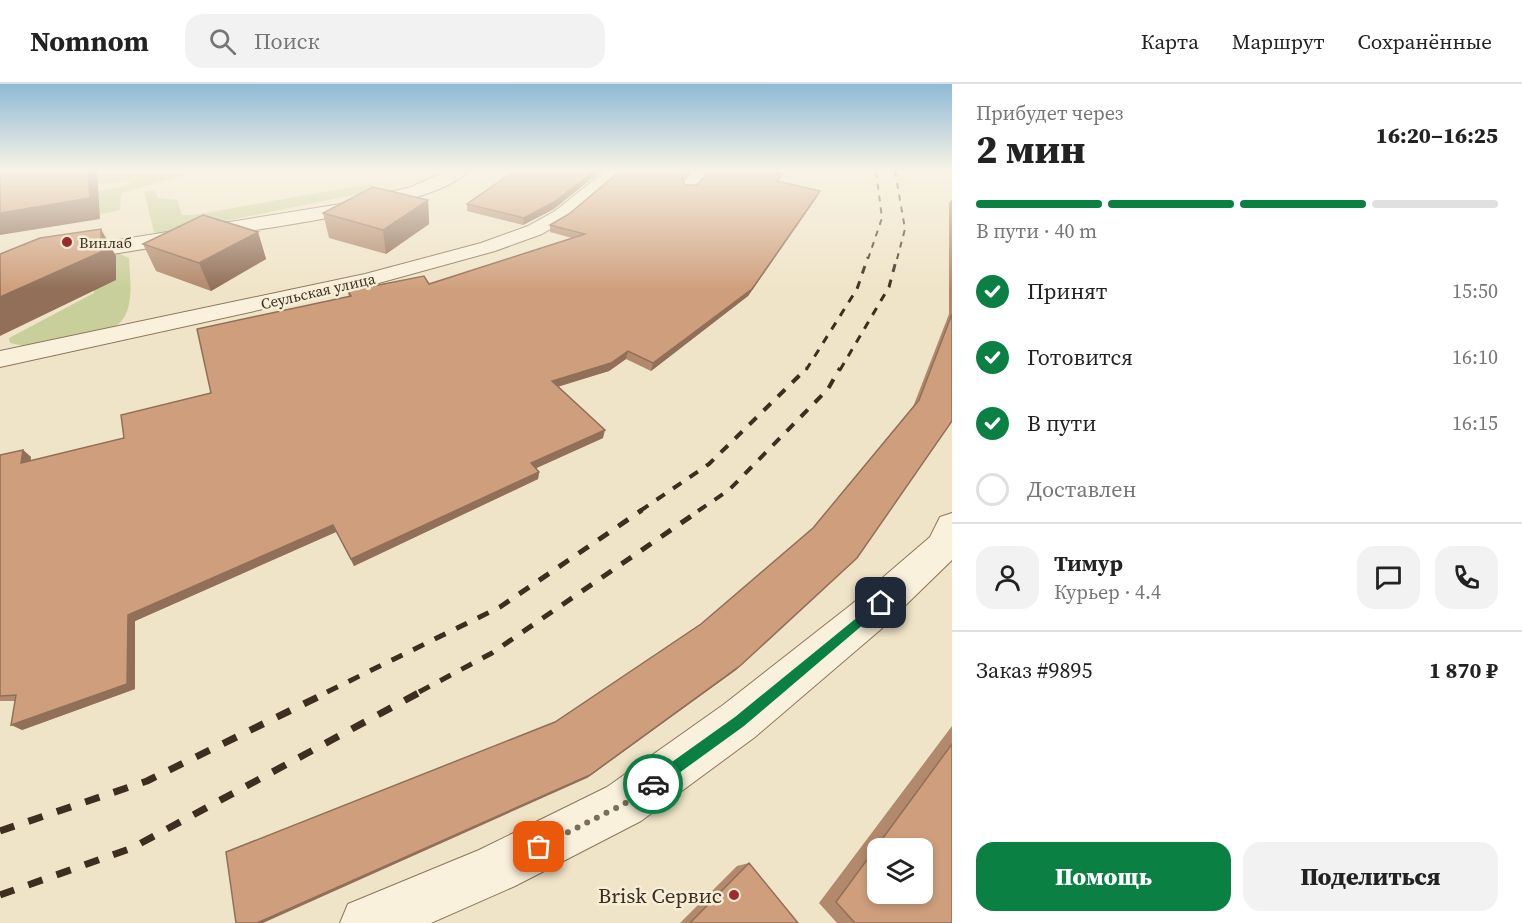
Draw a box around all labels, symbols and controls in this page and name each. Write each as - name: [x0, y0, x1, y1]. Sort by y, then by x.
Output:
- search box: [185, 14, 605, 68]
- text: Nomnom: [30, 22, 149, 60]
- icon: search: [206, 25, 239, 58]
- text: Поиск: [254, 26, 320, 56]
- text: Карта: [1141, 27, 1199, 56]
- text: Маршрут: [1232, 27, 1325, 56]
- text: Сохранённые: [1358, 27, 1492, 56]
- text: Прибудет через: [976, 99, 1123, 127]
- text: 16:20–16:25: [1376, 120, 1498, 150]
- text: 2 мин: [976, 123, 1085, 176]
- text: В пути · 40 m: [976, 217, 1097, 245]
- place label: Винлаб: [79, 232, 132, 253]
- marker: Винлаб: [60, 235, 74, 249]
- street label: Сеульская улица: [259, 268, 378, 314]
- icon: check: [976, 275, 1009, 308]
- text: Принят: [1027, 276, 1107, 306]
- text: 15:50: [1452, 277, 1498, 305]
- icon: check: [976, 341, 1009, 374]
- text: Готовится: [1027, 342, 1133, 372]
- text: 16:10: [1452, 343, 1498, 371]
- icon: check: [976, 407, 1009, 440]
- text: В пути: [1027, 408, 1096, 438]
- text: 16:15: [1452, 409, 1498, 437]
- text: Доставлен: [1027, 474, 1137, 504]
- button: person: [976, 546, 1039, 609]
- button: chat: [1357, 546, 1420, 609]
- button: phone: [1435, 546, 1498, 609]
- text: Тимур: [1054, 548, 1123, 578]
- pin: [855, 577, 906, 628]
- text: Курьер · 4.4: [1054, 578, 1161, 606]
- icon: home: [864, 586, 897, 619]
- text: Заказ #9895: [976, 655, 1092, 685]
- text: 1 870 ₽: [1429, 655, 1498, 685]
- courier: [623, 754, 683, 814]
- icon: car: [637, 768, 670, 801]
- pin: [513, 821, 564, 872]
- icon: bag: [522, 830, 555, 863]
- map controls: [867, 838, 933, 904]
- button: layers: [867, 838, 933, 904]
- button: Помощь: [976, 842, 1231, 911]
- button: Поделиться: [1243, 842, 1498, 911]
- place label: Brisk Сервис: [598, 881, 722, 910]
- marker: Brisk Сервис: [727, 888, 741, 902]

